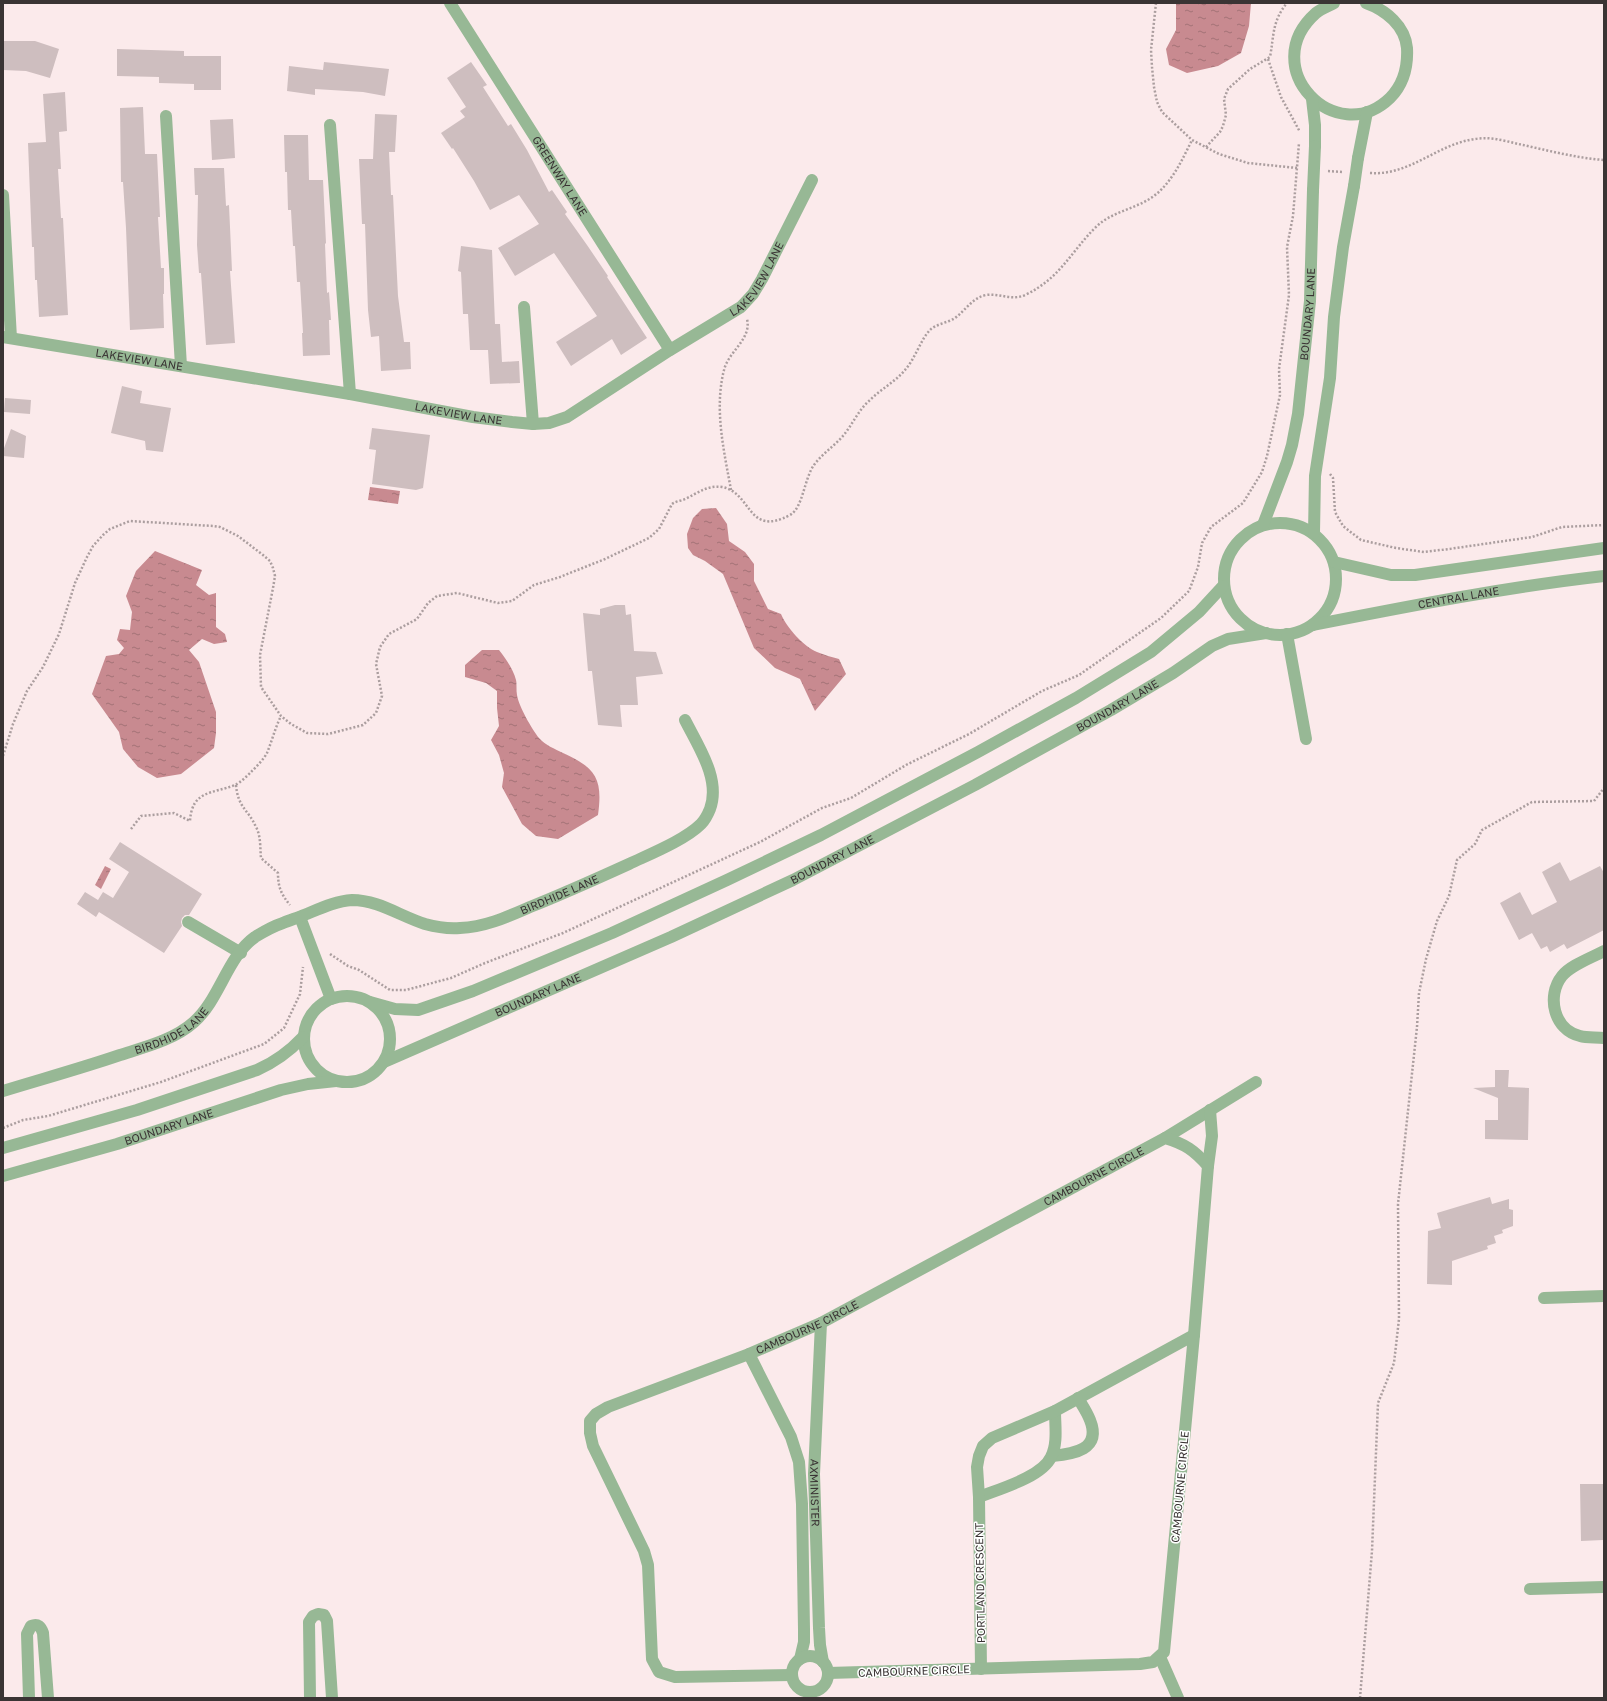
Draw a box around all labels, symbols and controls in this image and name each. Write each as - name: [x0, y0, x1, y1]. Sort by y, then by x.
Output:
- street label: GREENWAY LANE: [530, 133, 590, 218]
- street label: LAKEVIEW LANE: [727, 239, 786, 318]
- street label: BOUNDARY LANE: [1297, 268, 1317, 361]
- street label: LAKEVIEW LANE: [95, 345, 184, 372]
- street label: LAKEVIEW LANE: [414, 399, 503, 427]
- street label: CENTRAL LANE: [1417, 584, 1500, 611]
- street label: BOUNDARY LANE: [1074, 676, 1161, 734]
- street label: BOUNDARY LANE: [788, 832, 876, 886]
- street label: BIRDHIDE LANE: [518, 871, 601, 917]
- street label: BOUNDARY LANE: [493, 970, 583, 1019]
- street label: BIRDHIDE LANE: [133, 1004, 211, 1056]
- street label: BOUNDARY LANE: [123, 1106, 215, 1147]
- street label: CAMBOURNE CIRCLE: [1041, 1144, 1146, 1208]
- street label: CAMBOURNE CIRCLE: [754, 1297, 861, 1356]
- street label: CAMBOURNE CIRCLE: [1168, 1430, 1191, 1543]
- street label: AXMINISTER: [808, 1459, 823, 1527]
- street label: PORTLAND CRESCENT: [972, 1523, 987, 1643]
- street label: CAMBOURNE CIRCLE: [858, 1662, 970, 1679]

